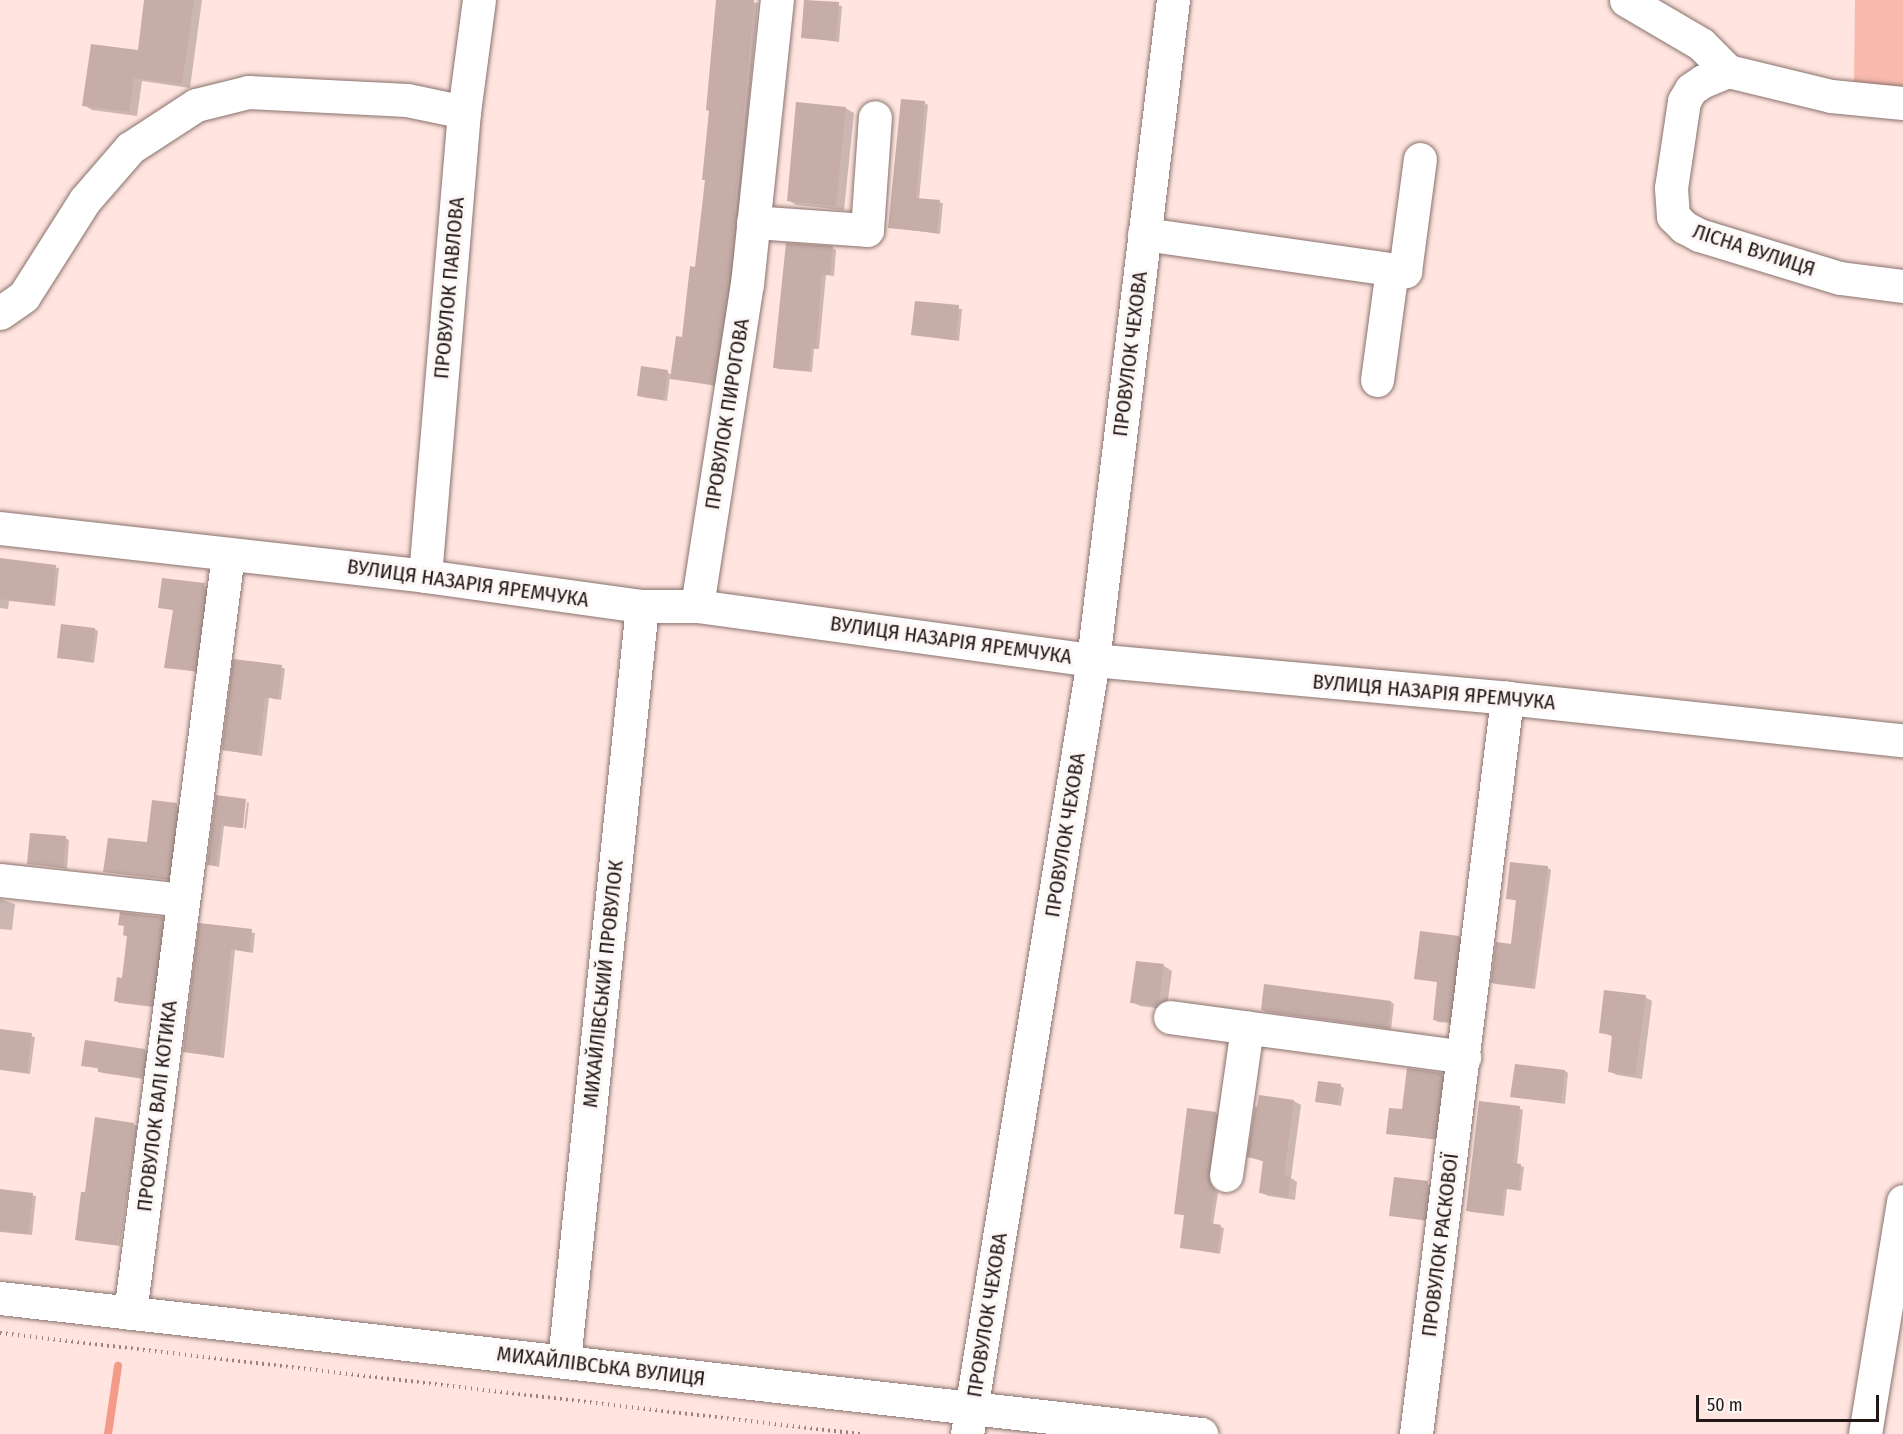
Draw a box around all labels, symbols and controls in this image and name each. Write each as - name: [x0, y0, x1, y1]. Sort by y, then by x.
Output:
- street label: ПРОВУЛОК ПАВЛОВА: [428, 196, 470, 380]
- street label: ЛІСНА ВУЛИЦЯ: [1690, 218, 1818, 282]
- street label: ПРОВУЛОК ЧЕХОВА: [1107, 270, 1153, 438]
- street label: ПРОВУЛОК ПИРОГОВА: [699, 317, 755, 511]
- street label: ВУЛИЦЯ НАЗАРІЯ ЯРЕМЧУКА: [346, 554, 590, 612]
- street label: ВУЛИЦЯ НАЗАРІЯ ЯРЕМЧУКА: [829, 611, 1073, 669]
- street label: ВУЛИЦЯ НАЗАРІЯ ЯРЕМЧУКА: [1311, 669, 1557, 715]
- street label: ПРОВУЛОК ЧЕХОВА: [1040, 751, 1090, 919]
- street label: МИХАЙЛІВСЬКИЙ ПРОВУЛОК: [577, 859, 629, 1109]
- street label: ПРОВУЛОК ВАЛІ КОТИКА: [132, 999, 182, 1213]
- street label: ПРОВУЛОК РАСКОВОЇ: [1416, 1152, 1464, 1338]
- street label: ПРОВУЛОК ЧЕХОВА: [962, 1231, 1012, 1399]
- street label: МИХАЙЛІВСЬКА ВУЛИЦЯ: [495, 1341, 707, 1391]
- scale bar: [1699, 1383, 1882, 1421]
- text: 50 m: [1707, 1394, 1743, 1416]

